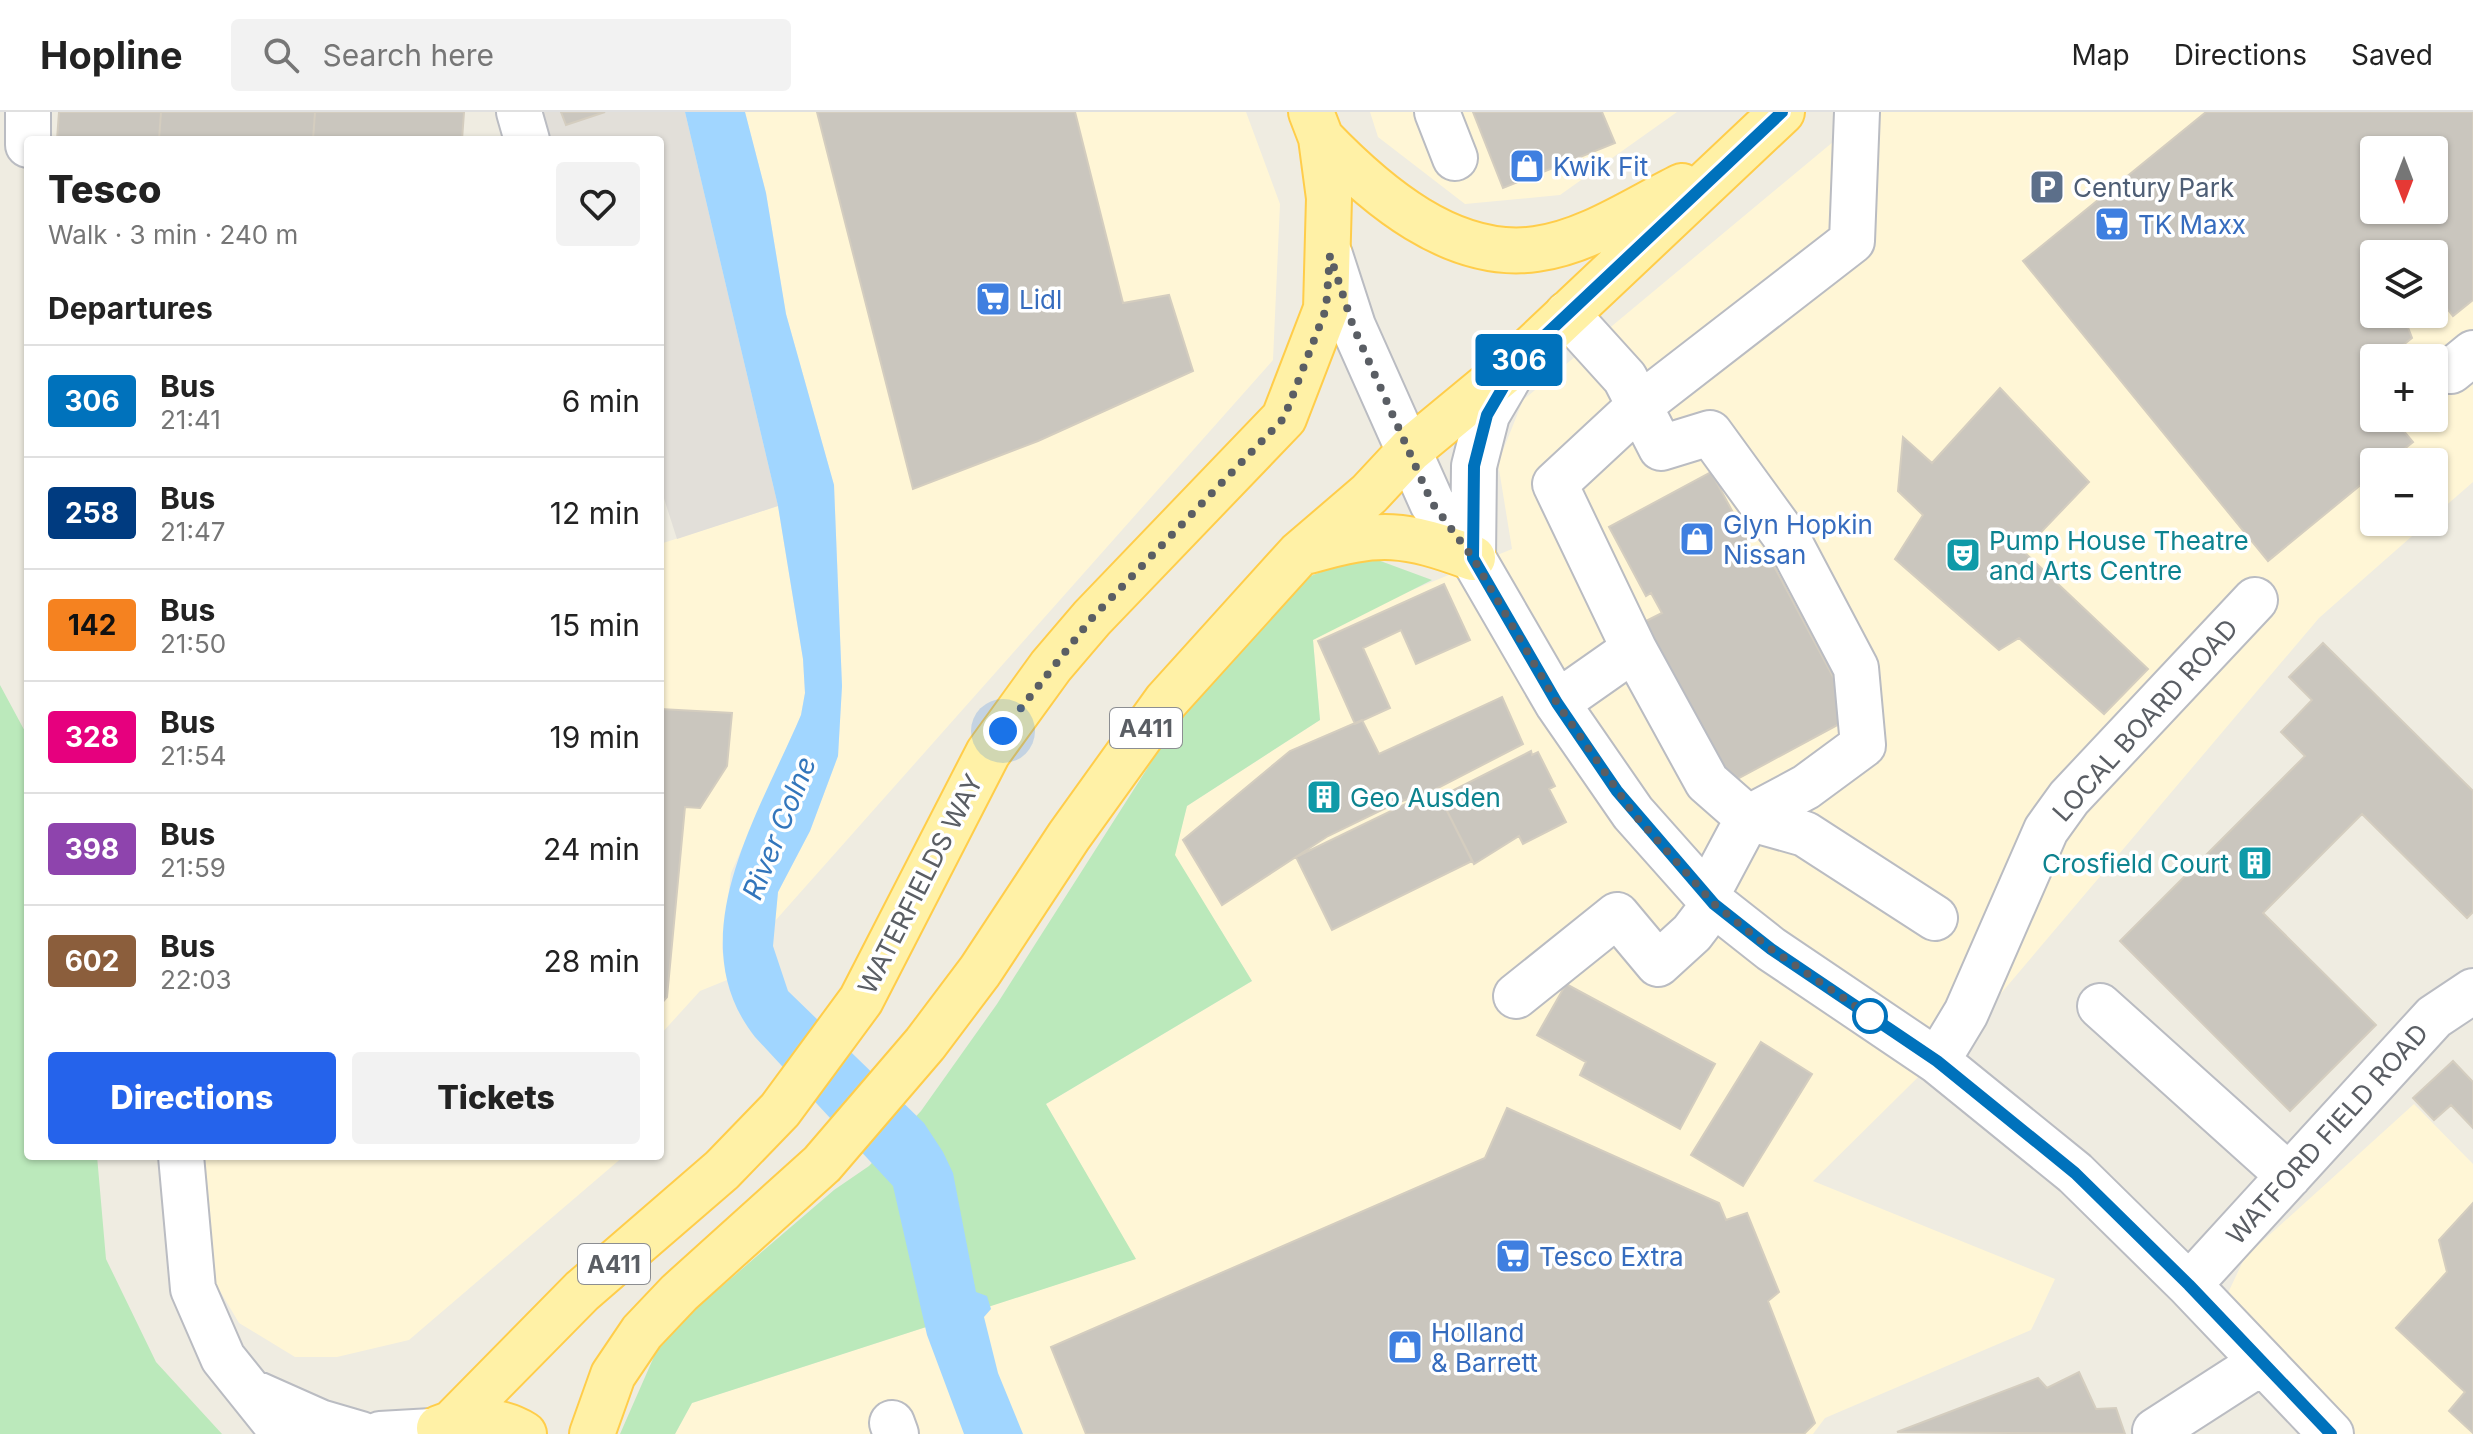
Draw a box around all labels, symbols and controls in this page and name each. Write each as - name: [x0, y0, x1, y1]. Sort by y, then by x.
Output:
- search box: [231, 19, 791, 91]
- text: Hopline: [40, 32, 183, 78]
- icon: search: [259, 33, 303, 77]
- text: Search here: [323, 37, 494, 73]
- text: Map: [2071, 38, 2130, 72]
- text: Directions: [2174, 38, 2307, 72]
- text: Saved: [2351, 38, 2433, 72]
- north arrow: [2360, 136, 2448, 224]
- map controls: [2360, 136, 2448, 536]
- shop icon: Kwik Fit: [1508, 147, 1546, 185]
- place label: Kwik Fit: [1553, 151, 1648, 182]
- button: heart: [556, 162, 640, 246]
- text: Tesco: [48, 166, 162, 212]
- parking icon: Century Park: [2028, 168, 2066, 206]
- place label: Century Park: [2073, 172, 2234, 203]
- supermarket icon: TK Maxx: [2093, 205, 2131, 243]
- place label: TK Maxx: [2138, 209, 2246, 240]
- text: Walk · 3 min · 240 m: [48, 219, 298, 250]
- button: layers: [2360, 240, 2448, 328]
- supermarket icon: Lidl: [974, 280, 1012, 318]
- place label: Lidl: [1019, 284, 1062, 315]
- text: Departures: [48, 290, 213, 326]
- line badge: 306: [1473, 334, 1565, 386]
- text: 306: [1491, 343, 1547, 377]
- button: +: [2360, 344, 2448, 432]
- text: Bus: [160, 368, 215, 404]
- text: 6 min: [562, 383, 640, 419]
- text: 306: [64, 384, 120, 418]
- text: 21:41: [160, 404, 221, 435]
- button: −: [2360, 448, 2448, 536]
- text: Bus: [160, 480, 215, 516]
- text: 12 min: [550, 495, 640, 531]
- text: 258: [65, 496, 119, 530]
- place label: Glyn Hopkin Nissan: [1723, 509, 1873, 570]
- text: 21:47: [160, 516, 225, 547]
- shop icon: Glyn Hopkin Nissan: [1678, 520, 1716, 558]
- place label: Pump House Theatre and Arts Centre: [1989, 525, 2249, 586]
- theatre icon: Pump House Theatre and Arts Centre: [1944, 536, 1982, 574]
- text: Bus: [160, 592, 215, 628]
- text: 15 min: [550, 607, 640, 643]
- text: 142: [68, 608, 116, 642]
- street label: LOCAL BOARD ROAD: [2046, 612, 2244, 828]
- text: 21:50: [160, 628, 226, 659]
- text: Bus: [160, 704, 215, 740]
- road number: A411: [1110, 708, 1182, 748]
- your location: [983, 711, 1023, 751]
- text: 19 min: [549, 719, 640, 755]
- text: 328: [65, 720, 119, 754]
- text: 21:54: [160, 740, 227, 771]
- water label: River Colne: [735, 752, 823, 904]
- street label: WATERFIELDS WAY: [851, 769, 989, 999]
- building icon: Geo Ausden: [1305, 778, 1343, 816]
- place label: Geo Ausden: [1350, 782, 1501, 813]
- text: Bus: [160, 816, 215, 852]
- text: 24 min: [543, 831, 640, 867]
- text: 398: [65, 832, 119, 866]
- building icon: Crosfield Court: [2236, 844, 2274, 882]
- place label: Crosfield Court: [2042, 848, 2229, 879]
- text: 21:59: [160, 852, 226, 883]
- text: Bus: [160, 928, 215, 964]
- text: 28 min: [543, 943, 640, 979]
- text: 602: [65, 944, 119, 978]
- text: 22:03: [160, 964, 232, 995]
- unlabelled marker: [1853, 999, 1887, 1033]
- street label: WATFORD FIELD ROAD: [2220, 1017, 2434, 1251]
- button: Directions: [48, 1052, 336, 1144]
- button: Tickets: [352, 1052, 640, 1144]
- supermarket icon: Tesco Extra: [1494, 1237, 1532, 1275]
- place label: Tesco Extra: [1539, 1241, 1684, 1272]
- road number: A411: [578, 1244, 650, 1284]
- place label: Holland & Barrett: [1431, 1317, 1538, 1378]
- shop icon: Holland & Barrett: [1386, 1328, 1424, 1366]

